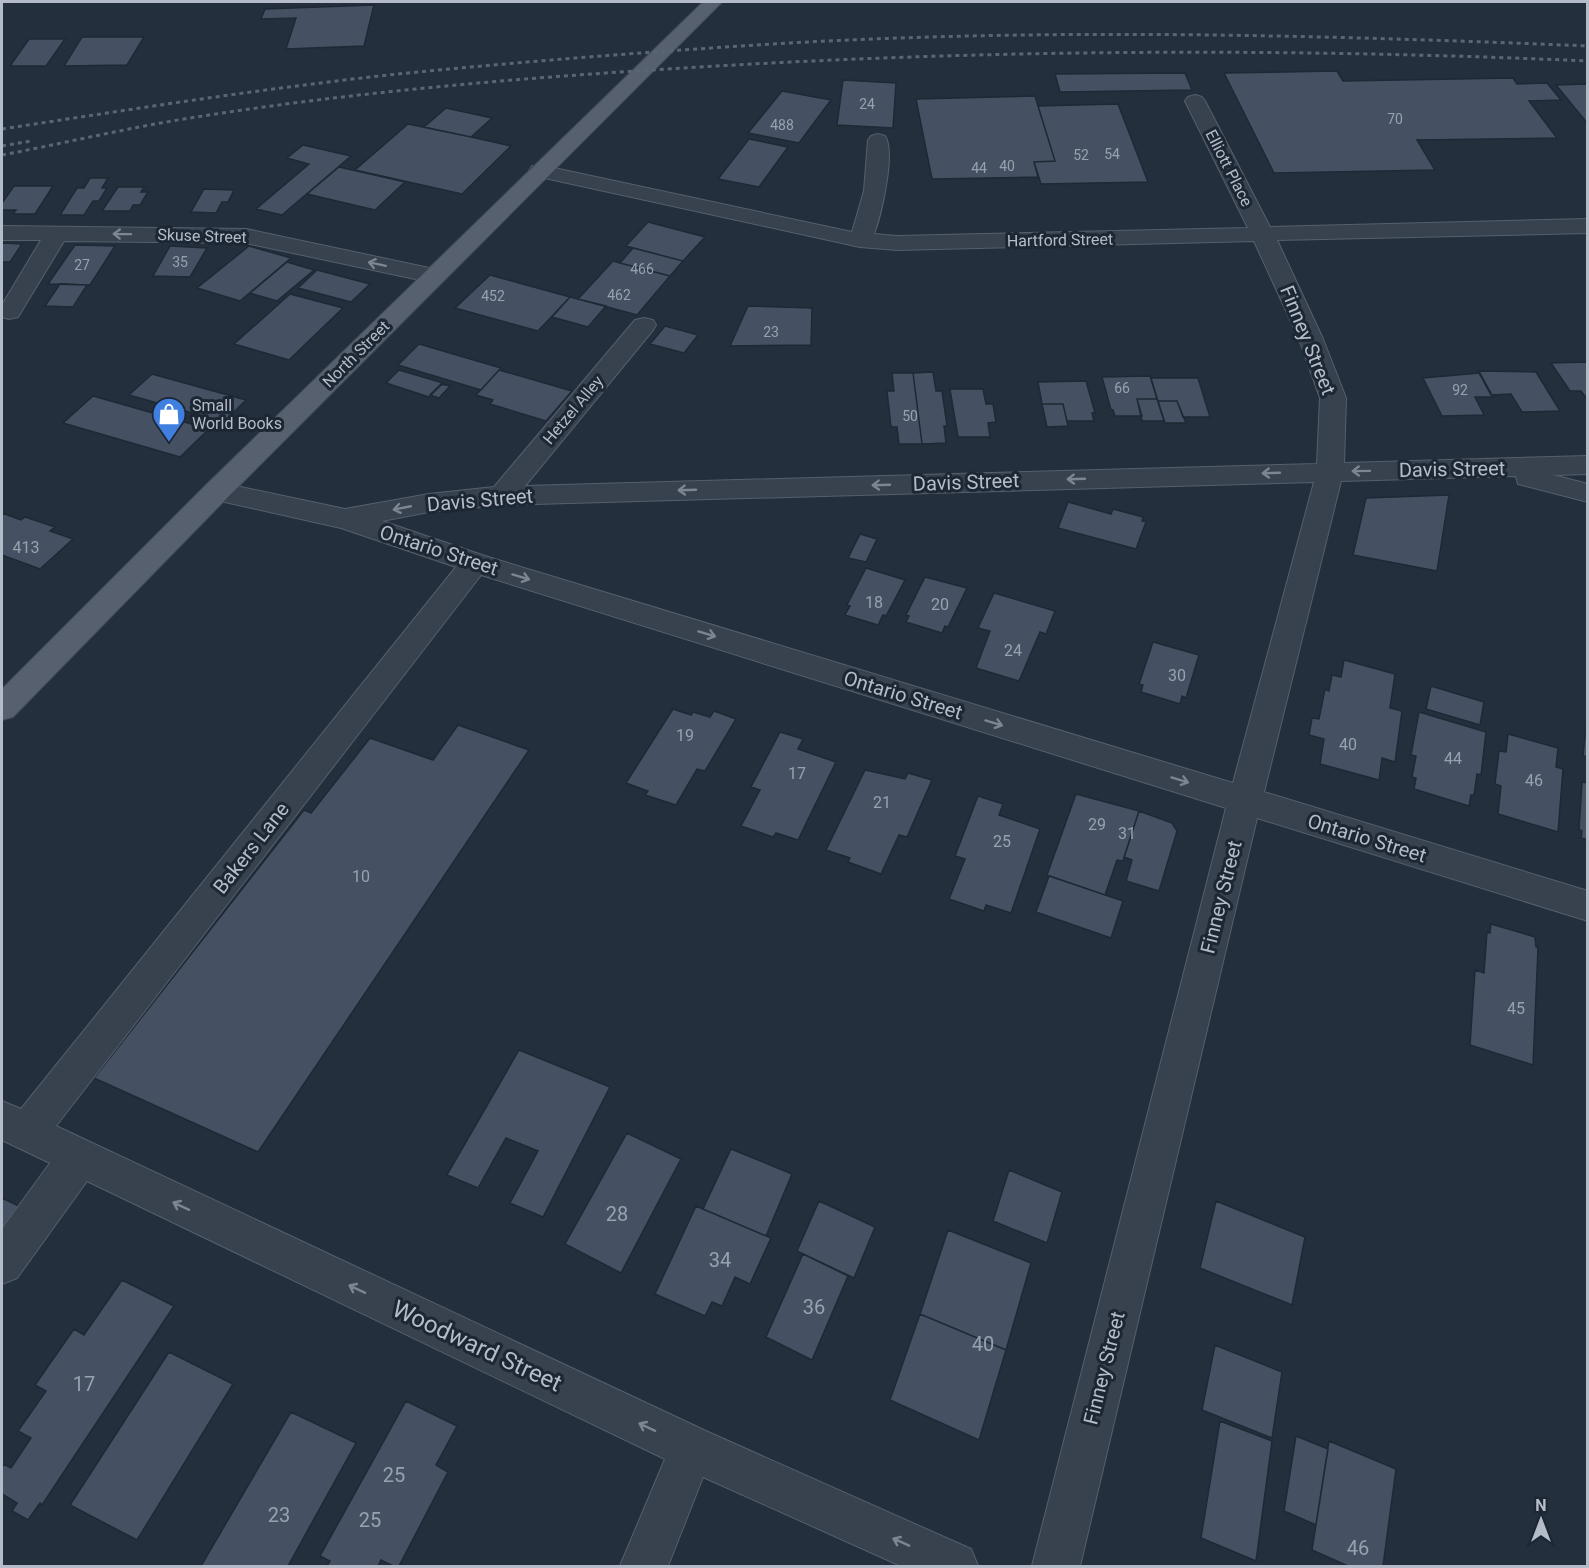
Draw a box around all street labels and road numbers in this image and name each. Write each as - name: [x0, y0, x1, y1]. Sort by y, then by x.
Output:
- street label: Elliott Place: [1201, 126, 1257, 210]
- street label: Skuse Street: [157, 225, 247, 247]
- street label: Hartford Street: [1007, 230, 1113, 250]
- street label: Finney Street: [1275, 282, 1341, 398]
- street label: North Street: [319, 317, 393, 391]
- street label: Hetzel Alley: [539, 372, 607, 448]
- street label: Davis Street: [1399, 456, 1505, 482]
- street label: Davis Street: [912, 468, 1020, 496]
- street label: Davis Street: [426, 483, 534, 517]
- street label: Ontario Street: [377, 520, 501, 580]
- street label: Ontario Street: [841, 666, 965, 724]
- street label: Bakers Lane: [208, 798, 294, 898]
- street label: Ontario Street: [1305, 809, 1429, 867]
- street label: Finney Street: [1195, 838, 1247, 956]
- street label: Woodward Street: [388, 1295, 566, 1398]
- street label: Finney Street: [1078, 1309, 1130, 1427]

